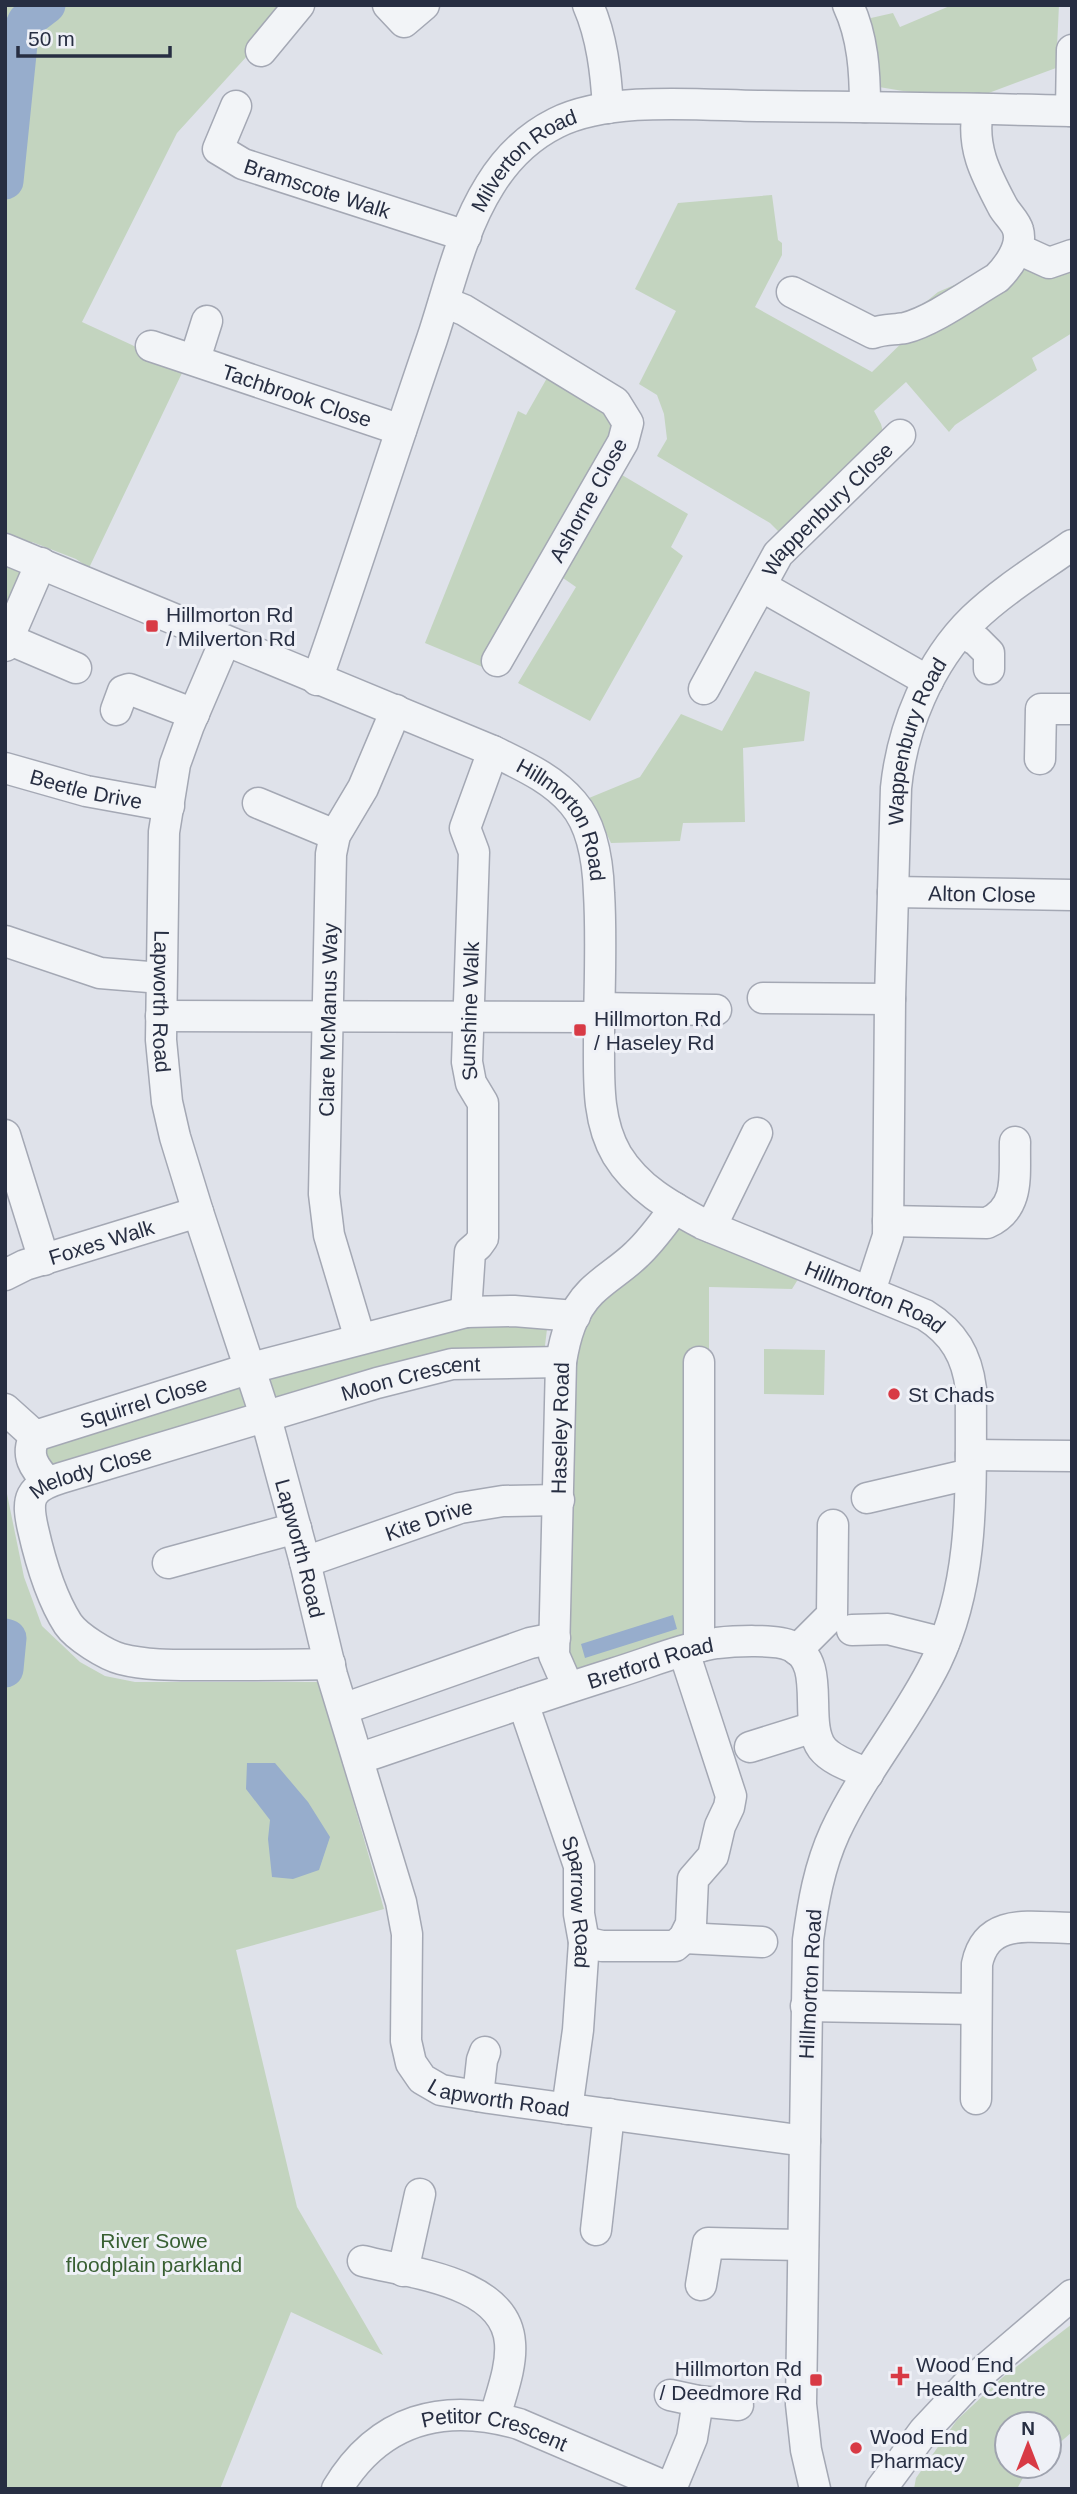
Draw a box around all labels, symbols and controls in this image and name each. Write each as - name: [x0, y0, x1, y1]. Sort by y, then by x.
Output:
- scale bar: [18, 14, 170, 58]
- text: 50 m: [28, 27, 75, 50]
- street label: Milverton Road: [466, 104, 579, 215]
- street label: Bramscote Walk: [242, 154, 394, 223]
- street label: Tachbrook Close: [219, 359, 375, 431]
- street label: Ashorne Close: [545, 434, 631, 566]
- street label: Wappenbury Close: [757, 438, 897, 580]
- place label: Hillmorton Rd / Milverton Rd: [166, 603, 296, 650]
- marker: Hillmorton Rd / Milverton Rd: [144, 618, 160, 634]
- street label: Wappenbury Road: [883, 653, 950, 825]
- street label: Hillmorton Road: [513, 753, 610, 882]
- street label: Beetle Drive: [28, 764, 144, 812]
- street label: Alton Close: [928, 881, 1036, 906]
- street label: Clare McManus Way: [314, 922, 341, 1117]
- street label: Lapworth Road: [149, 930, 176, 1073]
- street label: Sunshine Walk: [455, 941, 483, 1083]
- place label: Hillmorton Rd / Haseley Rd: [594, 1007, 721, 1054]
- marker: Hillmorton Rd / Haseley Rd: [572, 1022, 588, 1038]
- street label: Foxes Walk: [46, 1215, 157, 1269]
- street label: Hillmorton Road: [802, 1256, 950, 1337]
- street label: Moon Crescent: [338, 1352, 480, 1405]
- street label: Haseley Road: [546, 1362, 572, 1494]
- street label: Squirrel Close: [77, 1371, 210, 1433]
- place label: St Chads: [908, 1383, 994, 1406]
- marker: St Chads: [886, 1386, 902, 1402]
- street label: Melody Close: [24, 1440, 154, 1503]
- street label: Lapworth Road: [271, 1476, 329, 1620]
- street label: Kite Drive: [382, 1495, 474, 1545]
- street label: Bretford Road: [584, 1632, 715, 1693]
- street label: Sparrow Road: [558, 1832, 596, 1969]
- street label: Hillmorton Road: [795, 1908, 825, 2060]
- street label: Lapworth Road: [424, 2074, 571, 2120]
- park label: River Sowe floodplain parkland: [66, 2229, 242, 2276]
- place label: Wood End Health Centre: [916, 2353, 1046, 2400]
- place label: Hillmorton Rd / Deedmore Rd: [660, 2357, 802, 2404]
- marker: Wood End Health Centre: [890, 2366, 910, 2386]
- marker: Hillmorton Rd / Deedmore Rd: [808, 2372, 824, 2388]
- street label: Petitor Crescent: [419, 2403, 571, 2455]
- north arrow: [993, 2410, 1063, 2480]
- text: N: [1021, 2418, 1035, 2439]
- place label: Wood End Pharmacy: [870, 2425, 968, 2472]
- marker: Wood End Pharmacy: [848, 2440, 864, 2456]

